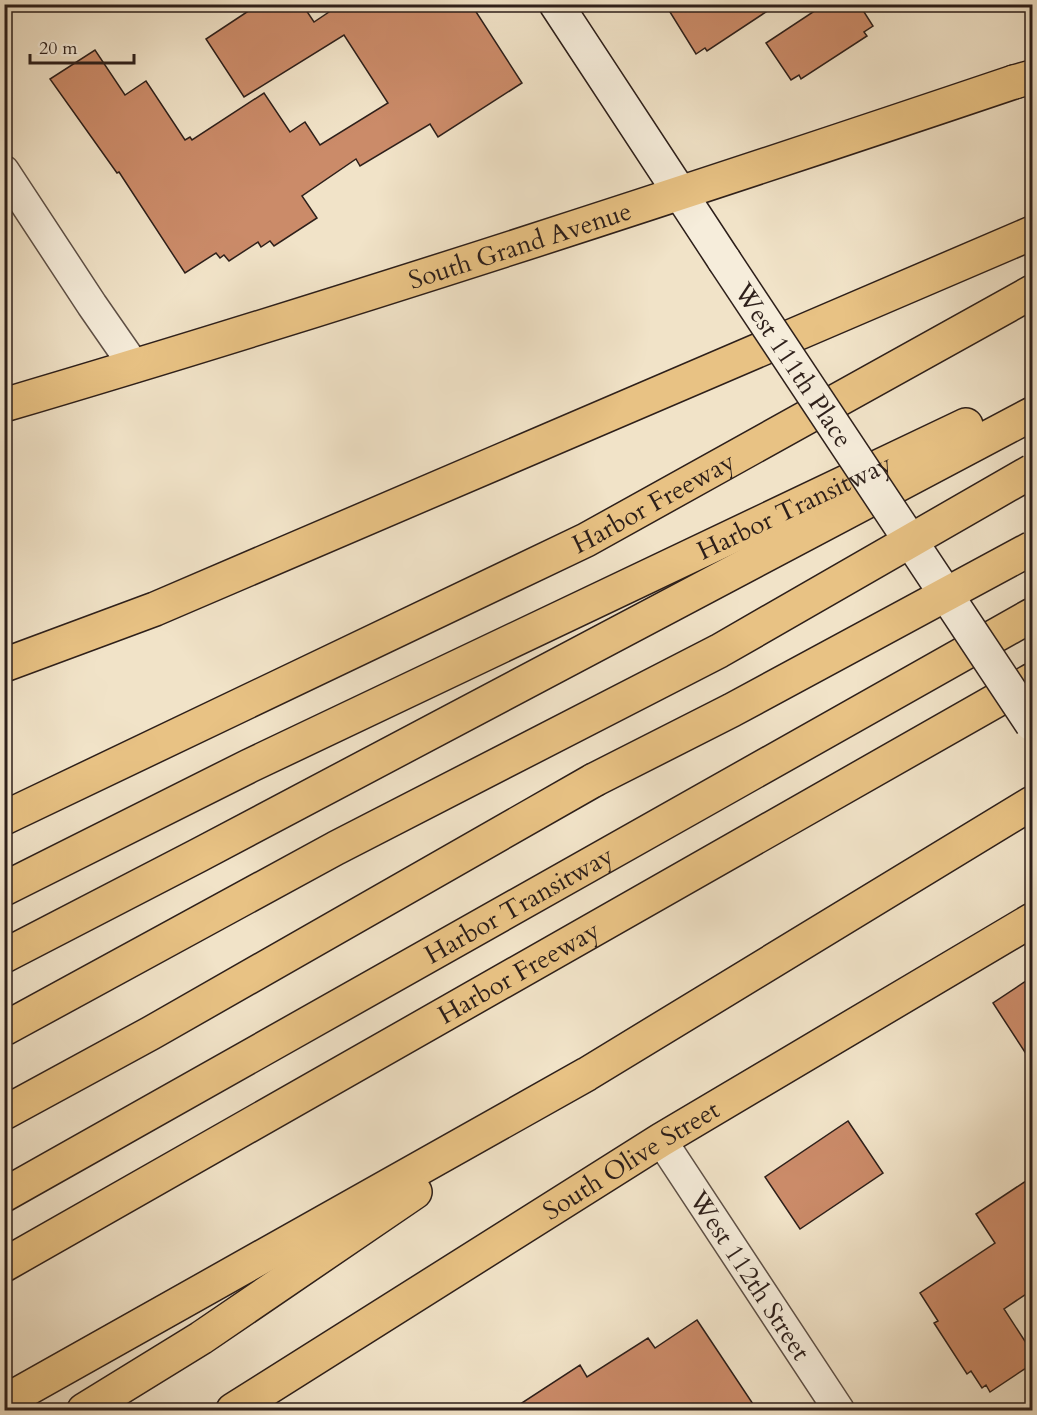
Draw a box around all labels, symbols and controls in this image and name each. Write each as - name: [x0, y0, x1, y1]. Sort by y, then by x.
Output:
- scale bar: [30, 27, 134, 65]
- text: 20 m: [39, 36, 78, 61]
- street label: South Grand Avenue: [404, 193, 636, 298]
- street label: West 111th Place: [725, 275, 861, 454]
- street label: Harbor Freeway: [567, 444, 741, 562]
- street label: Harbor Transitway: [691, 446, 898, 568]
- street label: Harbor Transitway: [418, 838, 620, 972]
- street label: Harbor Freeway: [432, 913, 606, 1033]
- street label: South Olive Street: [536, 1092, 726, 1228]
- street label: West 112th Street: [681, 1183, 818, 1367]

